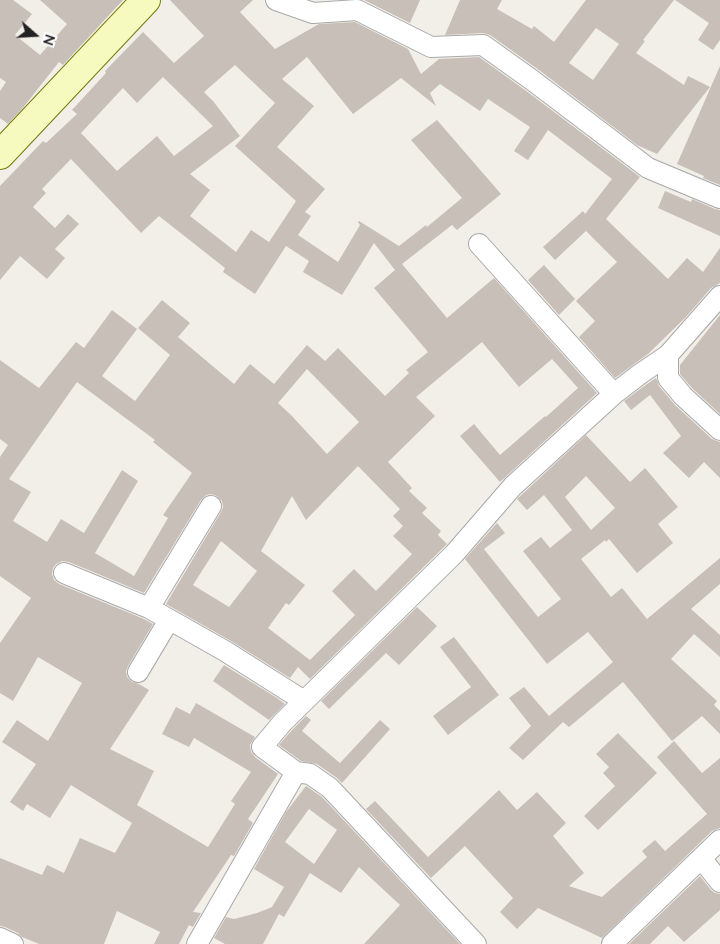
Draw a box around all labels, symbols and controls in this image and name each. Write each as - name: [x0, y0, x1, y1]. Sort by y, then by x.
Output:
- north arrow: [10, 10, 60, 60]
- text: N: [39, 32, 59, 48]

